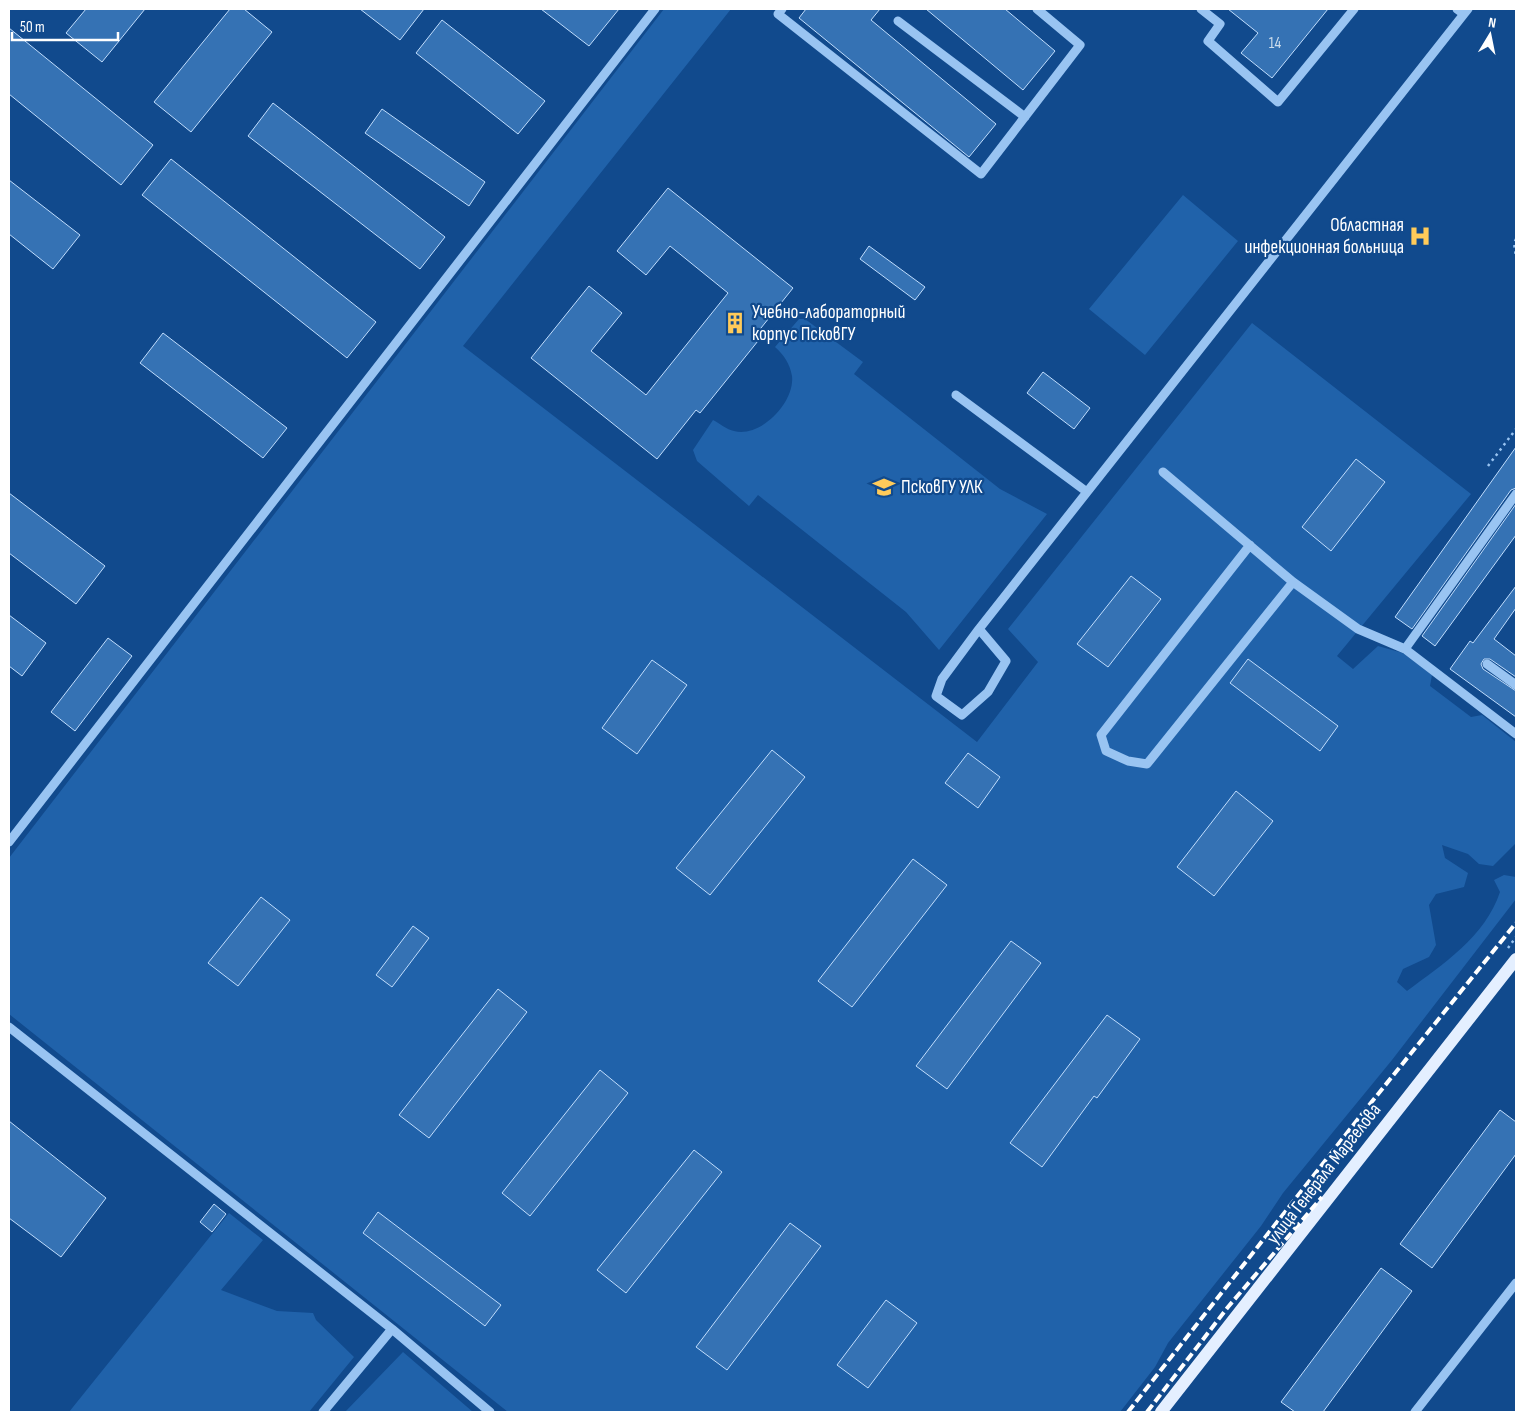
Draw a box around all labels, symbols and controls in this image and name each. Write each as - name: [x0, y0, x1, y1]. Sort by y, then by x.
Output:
- scale bar: [12, 10, 119, 42]
- north arrow: [1465, 10, 1515, 60]
- text: N: [1487, 14, 1497, 32]
- text: 50 m: [20, 18, 45, 37]
- house number: 14: [1269, 34, 1281, 53]
- place label: Областная инфекционная больница: [1244, 214, 1404, 259]
- hospital icon: Областная инфекционная больница: [1407, 223, 1433, 249]
- place label: Учебно-лабораторный корпус ПсковГУ: [752, 301, 905, 346]
- building icon: Учебно-лабораторный корпус ПсковГУ: [722, 310, 748, 336]
- school or university icon: ПсковГУ УЛК: [871, 474, 897, 500]
- place label: ПсковГУ УЛК: [901, 476, 983, 499]
- street label: улица Генерала Маргелова: [1262, 1099, 1386, 1249]

